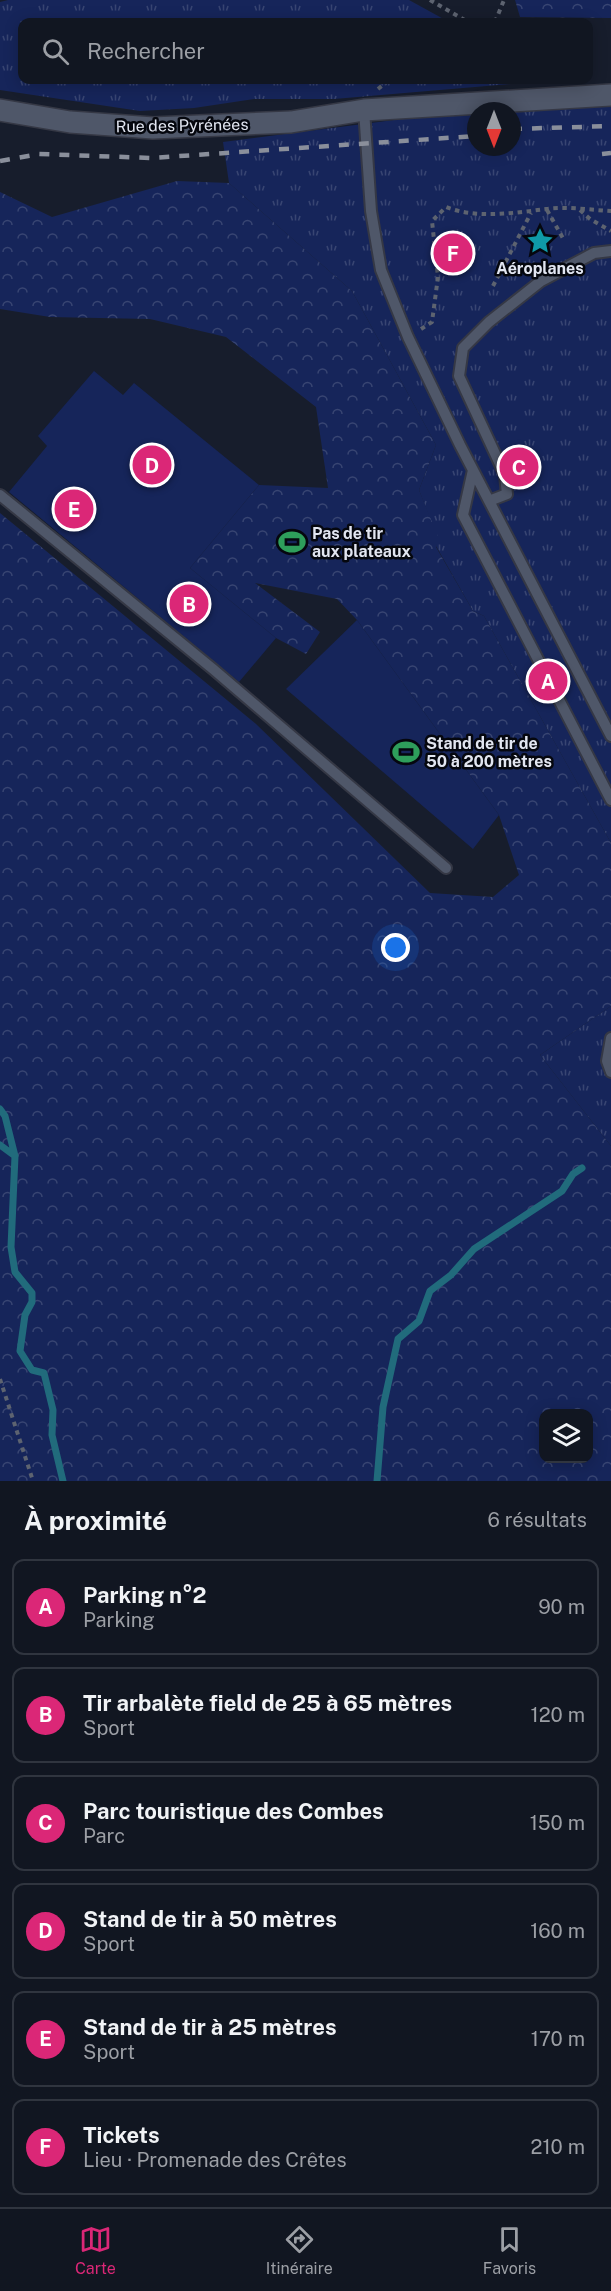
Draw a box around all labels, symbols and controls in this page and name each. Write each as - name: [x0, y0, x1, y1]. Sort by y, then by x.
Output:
- search box: [18, 18, 593, 84]
- icon: search: [39, 35, 72, 68]
- text: Rechercher: [87, 38, 205, 64]
- north arrow: [467, 102, 521, 156]
- street label: Rue des Pyrénées: [115, 115, 249, 136]
- place icon: Aéroplanes: [525, 226, 555, 256]
- pin: F: [434, 230, 472, 276]
- place label: Aéroplanes: [496, 259, 584, 278]
- pin: D: [132, 442, 172, 488]
- pin: C: [500, 444, 538, 490]
- pin: E: [54, 486, 94, 532]
- place label: Pas de tir aux plateaux: [312, 524, 411, 561]
- sports icon: Pas de tir aux plateaux: [277, 527, 307, 557]
- pin: B: [170, 582, 208, 626]
- pin: A: [528, 658, 568, 704]
- place label: Stand de tir de 50 à 200 mètres: [426, 734, 552, 771]
- sports icon: Stand de tir de 50 à 200 mètres: [391, 737, 421, 767]
- your location: [381, 933, 410, 962]
- map controls: [539, 1409, 593, 1463]
- button: layers: [539, 1409, 593, 1463]
- text: À proximité: [24, 1505, 167, 1536]
- text: 6 résultats: [487, 1508, 587, 1532]
- text: Parking n°2: [83, 1582, 207, 1608]
- text: A: [38, 1595, 53, 1619]
- text: 90 m: [538, 1595, 585, 1619]
- text: Parking: [83, 1608, 155, 1632]
- text: Tir arbalète field de 25 à 65 mètres: [83, 1690, 452, 1716]
- text: B: [39, 1703, 52, 1727]
- text: 120 m: [531, 1703, 585, 1727]
- text: Sport: [83, 1716, 135, 1740]
- text: Parc touristique des Combes: [83, 1798, 384, 1824]
- text: C: [38, 1811, 53, 1835]
- text: 150 m: [530, 1811, 585, 1835]
- text: Parc: [83, 1824, 125, 1848]
- text: Stand de tir à 50 mètres: [83, 1906, 337, 1932]
- text: D: [38, 1919, 53, 1943]
- text: 160 m: [530, 1919, 585, 1943]
- text: Sport: [83, 1932, 135, 1956]
- text: Stand de tir à 25 mètres: [83, 2014, 337, 2040]
- text: E: [39, 2027, 52, 2051]
- text: 170 m: [531, 2027, 585, 2051]
- text: Sport: [83, 2040, 135, 2064]
- text: Tickets: [83, 2122, 160, 2148]
- text: F: [39, 2135, 52, 2159]
- text: 210 m: [531, 2135, 585, 2159]
- text: Lieu · Promenade des Crêtes: [83, 2148, 347, 2172]
- tab: Carte: [75, 2223, 116, 2278]
- tab: Itinéraire: [266, 2223, 333, 2278]
- tab: Favoris: [483, 2223, 536, 2278]

